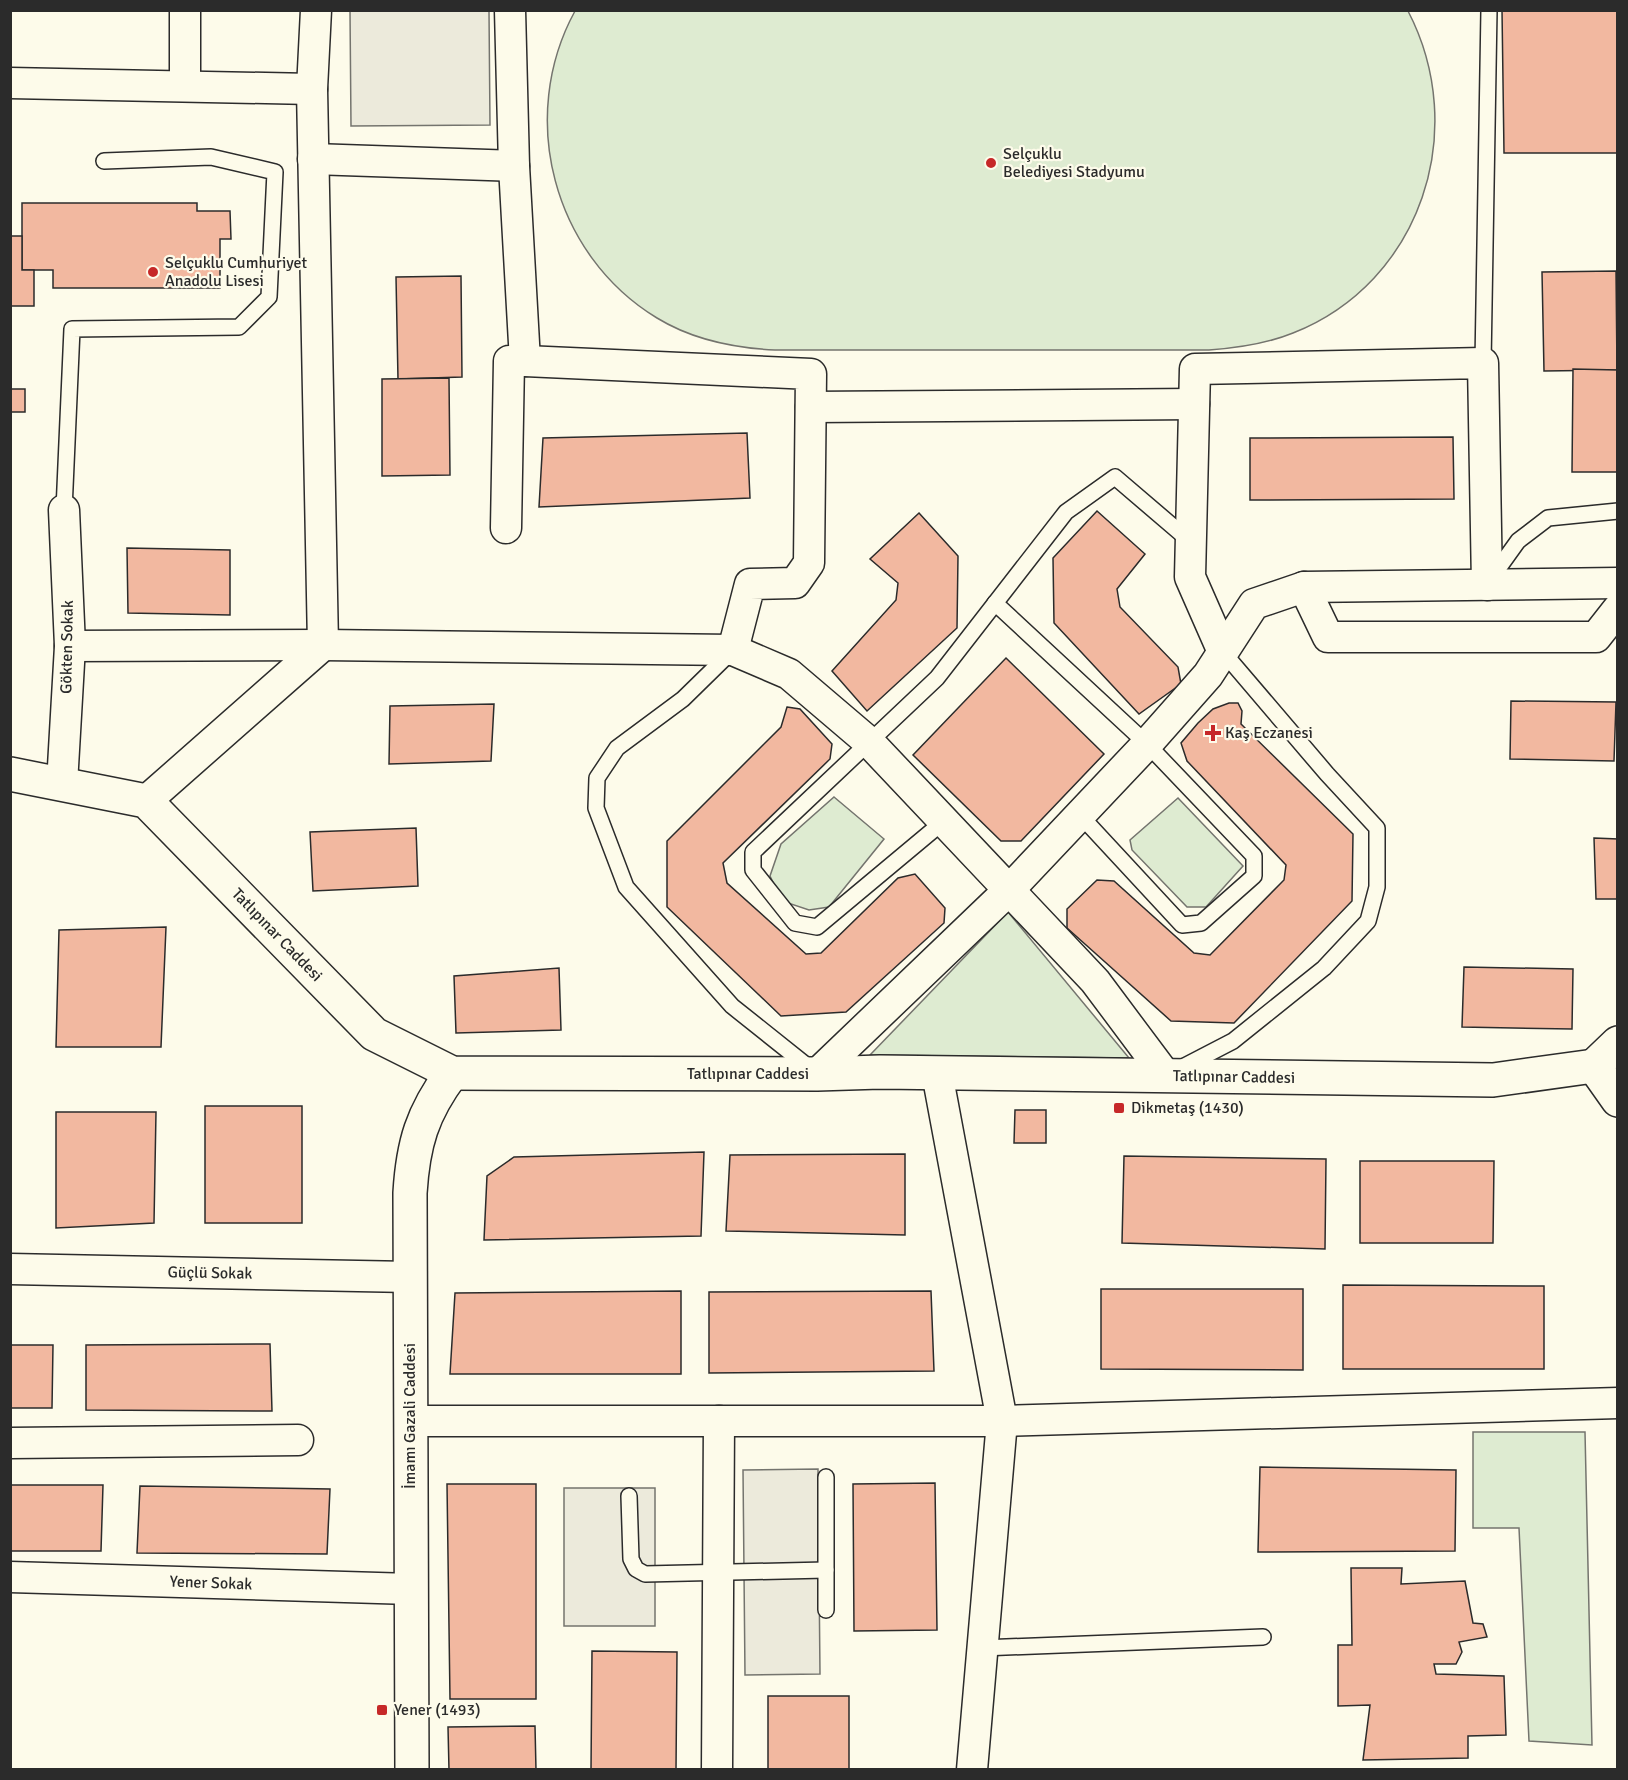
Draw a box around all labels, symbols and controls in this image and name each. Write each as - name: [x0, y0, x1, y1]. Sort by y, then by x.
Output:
- place label: Selçuklu Belediyesi Stadyumu: [1003, 144, 1145, 182]
- marker: Selçuklu Belediyesi Stadyumu: [984, 156, 998, 170]
- place label: Selçuklu Cumhuriyet Anadolu Lisesi: [165, 253, 307, 291]
- marker: Selçuklu Cumhuriyet Anadolu Lisesi: [146, 265, 160, 279]
- street label: Gökten Sokak: [56, 600, 78, 694]
- place label: Kaş Eczanesi: [1225, 723, 1313, 743]
- marker: Kaş Eczanesi: [1206, 726, 1220, 740]
- street label: Tatlıpınar Caddesi: [227, 884, 327, 986]
- street label: Tatlıpınar Caddesi: [687, 1064, 809, 1084]
- street label: Tatlıpınar Caddesi: [1173, 1066, 1295, 1088]
- place label: Dikmetaş (1430): [1131, 1098, 1244, 1118]
- marker: Dikmetaş (1430): [1112, 1101, 1126, 1115]
- street label: Güçlü Sokak: [167, 1262, 253, 1284]
- street label: İmamı Gazali Caddesi: [400, 1343, 420, 1489]
- street label: Yener Sokak: [169, 1572, 253, 1594]
- place label: Yener (1493): [394, 1700, 480, 1720]
- marker: Yener (1493): [375, 1703, 389, 1717]

